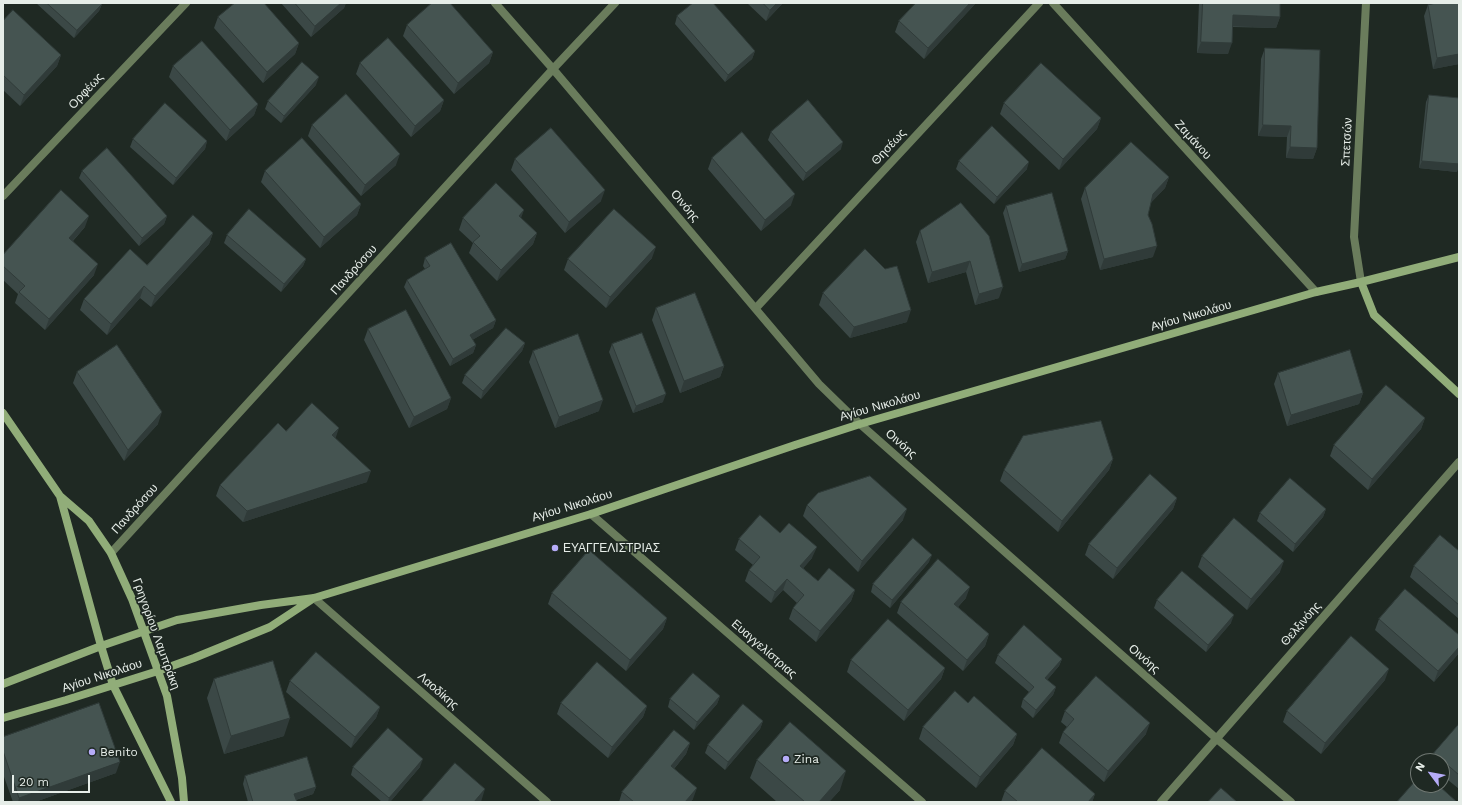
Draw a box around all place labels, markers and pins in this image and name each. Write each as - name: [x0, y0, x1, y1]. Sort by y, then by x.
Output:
- place label: ΕΥΑΓΓΕΛΙΣΤΡΙΑΣ: [563, 541, 660, 555]
- marker: ΕΥΑΓΓΕΛΙΣΤΡΙΑΣ: [550, 543, 560, 553]
- place label: Benito: [100, 745, 138, 759]
- marker: Benito: [87, 747, 97, 757]
- place label: Zina: [794, 752, 819, 766]
- marker: Zina: [781, 754, 791, 764]

